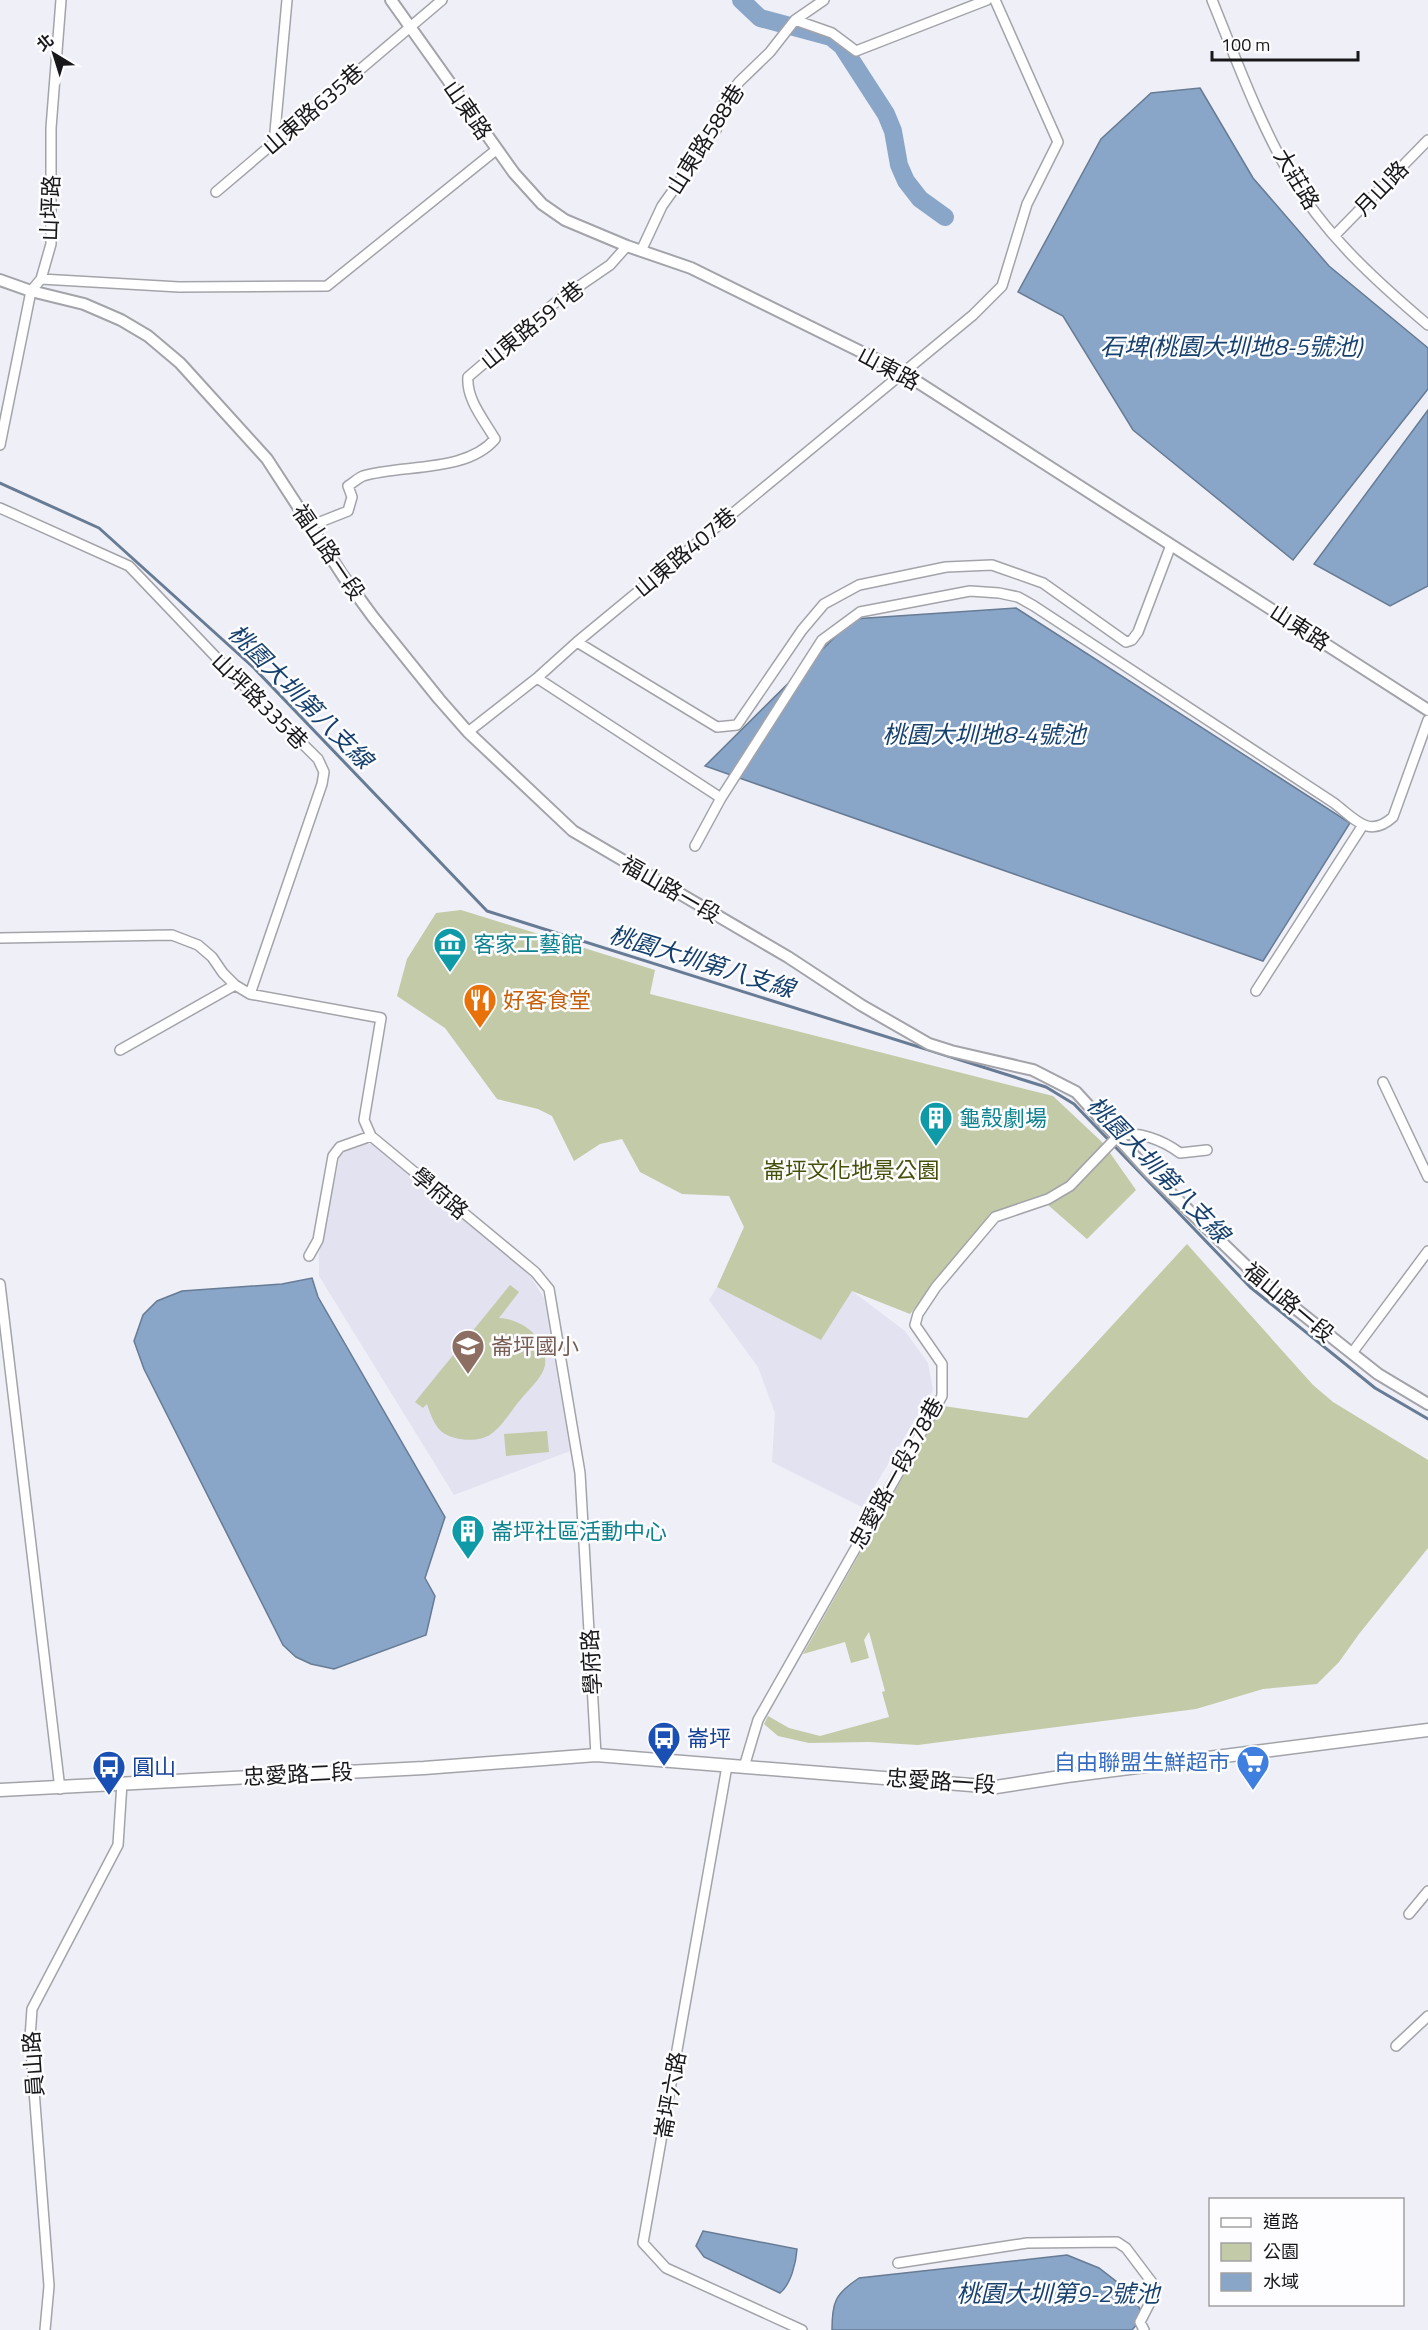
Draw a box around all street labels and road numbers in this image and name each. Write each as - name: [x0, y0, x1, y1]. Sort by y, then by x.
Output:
- street label: 山東路635巷: [255, 55, 371, 163]
- street label: 山東路: [435, 73, 501, 147]
- street label: 山東路588巷: [657, 77, 753, 201]
- street label: 大莊路: [1265, 142, 1329, 216]
- street label: 月山路: [1346, 152, 1416, 224]
- street label: 山坪路: [32, 174, 68, 242]
- street label: 山東路591巷: [473, 272, 591, 378]
- street label: 山東路: [852, 337, 926, 399]
- street label: 福山路一段: [284, 497, 374, 607]
- street label: 山東路407巷: [626, 499, 744, 605]
- street label: 山東路: [1263, 595, 1337, 659]
- street label: 山坪路335巷: [204, 645, 316, 757]
- street label: 福山路一段: [615, 847, 727, 931]
- street label: 學府路: [404, 1159, 476, 1227]
- street label: 福山路一段: [1236, 1254, 1342, 1350]
- street label: 忠愛路一段378巷: [840, 1391, 952, 1555]
- street label: 學府路: [572, 1628, 610, 1696]
- street label: 忠愛路二段: [242, 1754, 354, 1794]
- street label: 忠愛路一段: [885, 1760, 997, 1802]
- street label: 員山路: [14, 2030, 52, 2098]
- street label: 崙坪六路: [646, 2049, 694, 2141]

